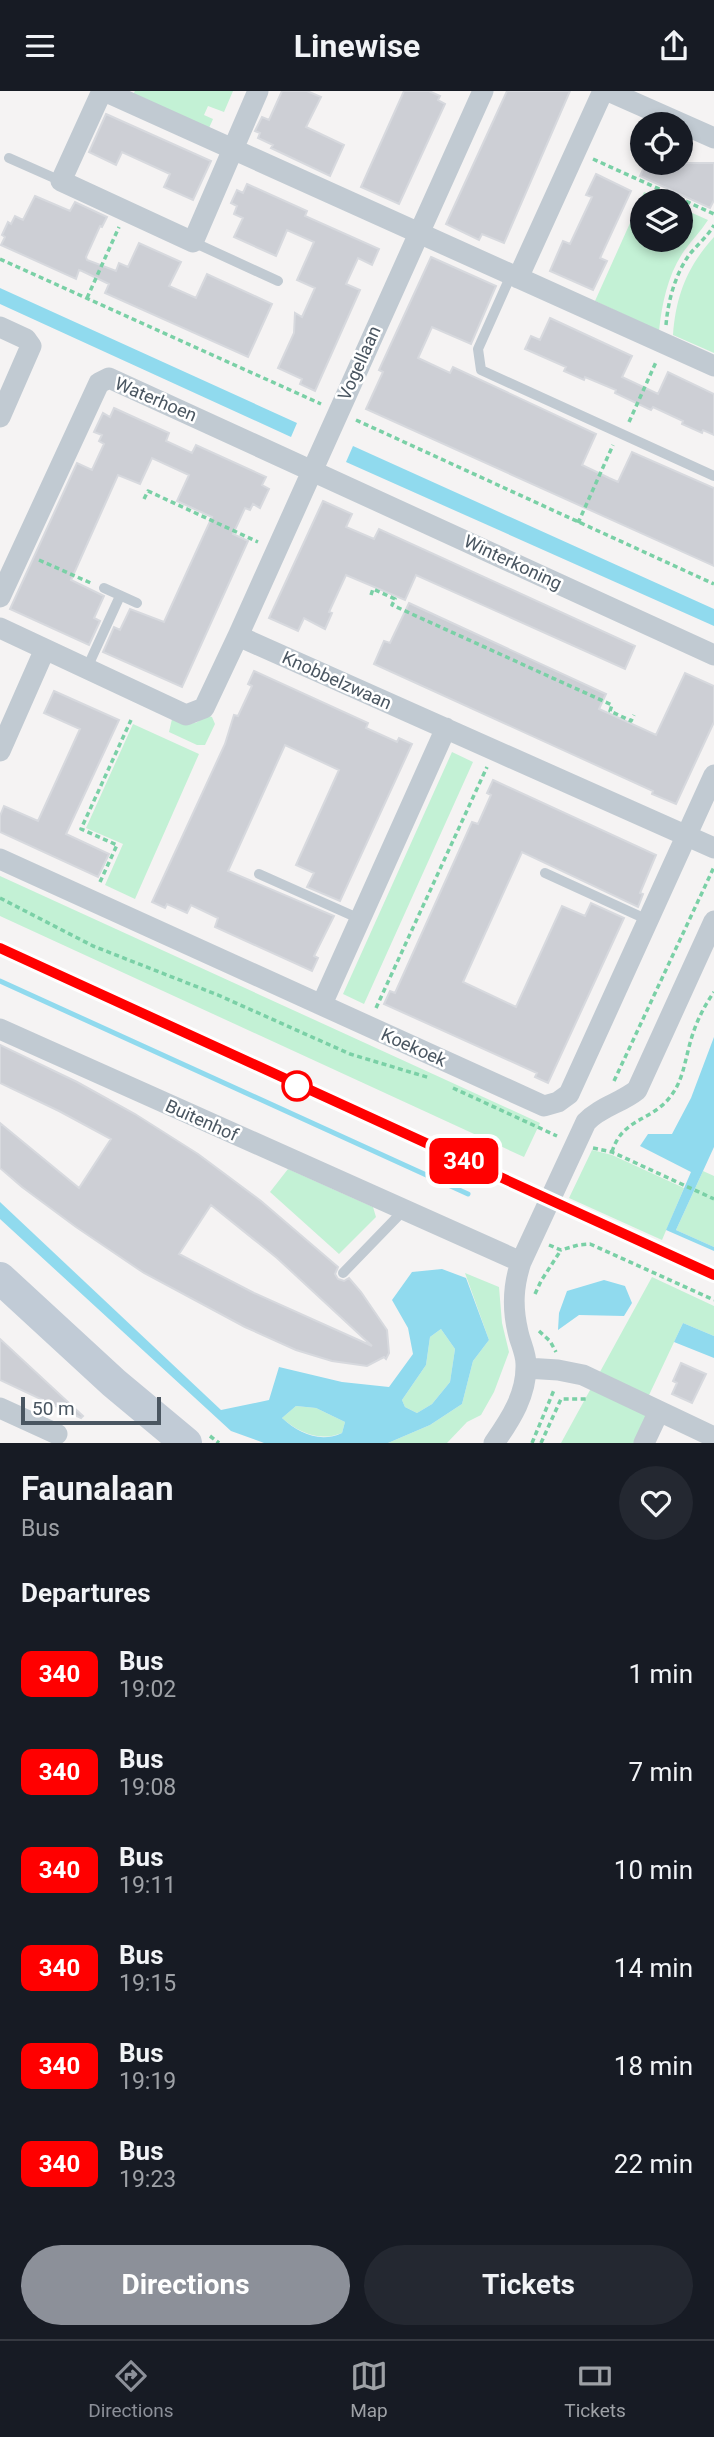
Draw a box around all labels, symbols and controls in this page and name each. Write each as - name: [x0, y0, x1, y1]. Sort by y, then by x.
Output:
- icon: menu: [21, 27, 59, 65]
- text: Linewise: [294, 27, 420, 65]
- icon: share: [655, 27, 693, 65]
- map controls: [630, 112, 693, 252]
- button: locate: [630, 112, 693, 175]
- button: layers: [630, 189, 693, 252]
- street label: Vogellaan: [333, 323, 385, 403]
- street label: Waterhoen: [112, 372, 200, 426]
- street label: Winterkoning: [461, 530, 565, 594]
- street label: Knobbelzwaan: [279, 647, 395, 713]
- street label: Koekoek: [378, 1023, 451, 1071]
- unlabelled marker: [282, 1071, 312, 1101]
- street label: Buitenhof: [162, 1095, 242, 1146]
- line badge: 340: [424, 1138, 504, 1184]
- text: 340: [443, 1147, 485, 1175]
- scale bar: [21, 1394, 161, 1426]
- text: 50 m: [32, 1397, 75, 1420]
- button: heart: [619, 1466, 693, 1540]
- text: Faunalaan: [21, 1469, 173, 1508]
- text: Bus: [21, 1515, 60, 1542]
- text: Departures: [21, 1578, 151, 1608]
- text: Bus: [119, 1646, 164, 1676]
- text: 1 min: [628, 1659, 693, 1689]
- text: 340: [39, 1660, 80, 1688]
- text: 19:02: [119, 1676, 176, 1703]
- text: Bus: [119, 1744, 164, 1774]
- text: 7 min: [628, 1757, 693, 1787]
- text: 340: [39, 1758, 80, 1786]
- text: 19:08: [119, 1774, 176, 1801]
- text: Bus: [119, 1842, 164, 1872]
- text: 10 min: [614, 1855, 693, 1885]
- text: 340: [39, 1856, 80, 1884]
- text: 19:11: [119, 1872, 176, 1899]
- text: Bus: [119, 1940, 164, 1970]
- text: 14 min: [614, 1953, 693, 1983]
- text: 340: [39, 1954, 80, 1982]
- text: 19:15: [119, 1970, 176, 1997]
- text: Bus: [119, 2038, 164, 2068]
- text: 18 min: [614, 2051, 693, 2081]
- text: 340: [39, 2052, 80, 2080]
- text: 19:19: [119, 2068, 176, 2095]
- text: Bus: [119, 2136, 164, 2166]
- text: 22 min: [614, 2149, 693, 2179]
- text: 340: [39, 2150, 80, 2178]
- text: 19:23: [119, 2166, 176, 2193]
- button: Directions: [21, 2245, 350, 2325]
- button: Tickets: [364, 2245, 693, 2325]
- tab: Directions: [88, 2357, 174, 2422]
- tab: Map: [350, 2357, 388, 2422]
- tab: Tickets: [564, 2357, 626, 2422]

